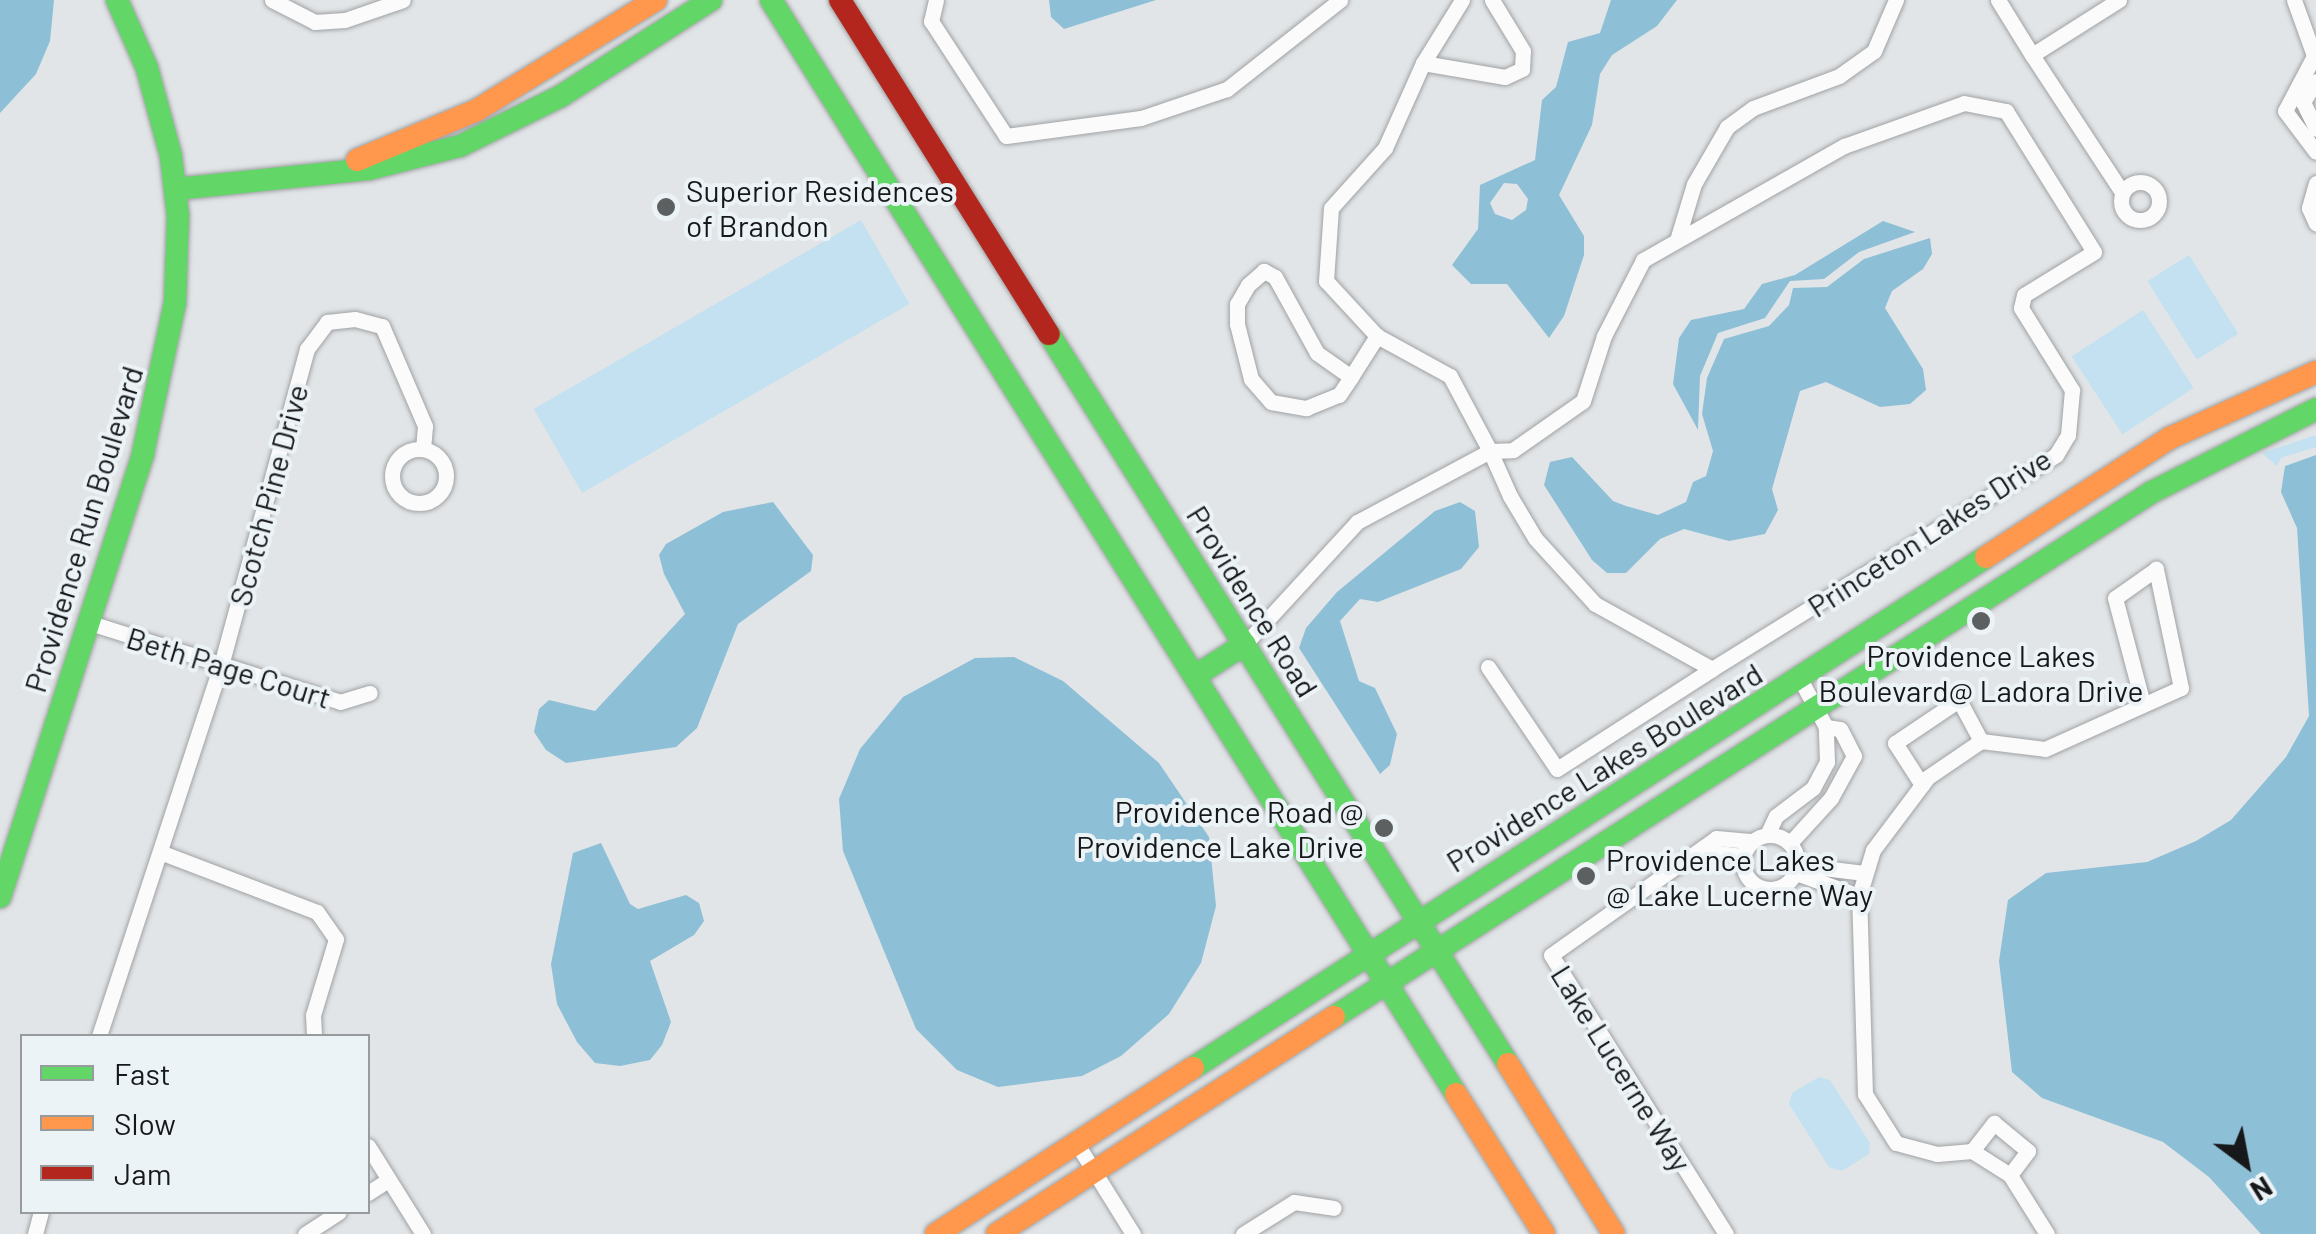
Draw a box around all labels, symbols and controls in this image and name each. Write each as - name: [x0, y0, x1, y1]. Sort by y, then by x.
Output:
- place label: Superior Residences of Brandon: [686, 172, 954, 242]
- marker: Superior Residences of Brandon: [655, 196, 677, 218]
- street label: Providence Run Boulevard: [16, 362, 150, 696]
- street label: Scotch Pine Drive: [221, 380, 315, 610]
- street label: Princeton Lakes Drive: [1801, 440, 2057, 624]
- street label: Providence Road: [1180, 499, 1326, 703]
- marker: Providence Lakes Boulevard@ Ladora Drive: [1970, 610, 1992, 632]
- street label: Beth Page Court: [123, 619, 335, 715]
- place label: Providence Lakes Boulevard@ Ladora Drive: [1818, 637, 2144, 708]
- street label: Providence Lakes Boulevard: [1440, 655, 1768, 879]
- place label: Providence Road @ Providence Lake Drive: [1076, 793, 1364, 864]
- marker: Providence Road @ Providence Lake Drive: [1373, 817, 1395, 839]
- place label: Providence Lakes @ Lake Lucerne Way: [1606, 841, 1873, 912]
- marker: Providence Lakes @ Lake Lucerne Way: [1575, 865, 1597, 887]
- street label: Lake Lucerne Way: [1544, 958, 1700, 1178]
- legend: [20, 1034, 370, 1214]
- text: Fast: [114, 1055, 171, 1091]
- text: Slow: [114, 1105, 176, 1141]
- north arrow: [2196, 1114, 2296, 1214]
- text: Jam: [114, 1155, 171, 1191]
- text: N: [2245, 1170, 2279, 1209]

